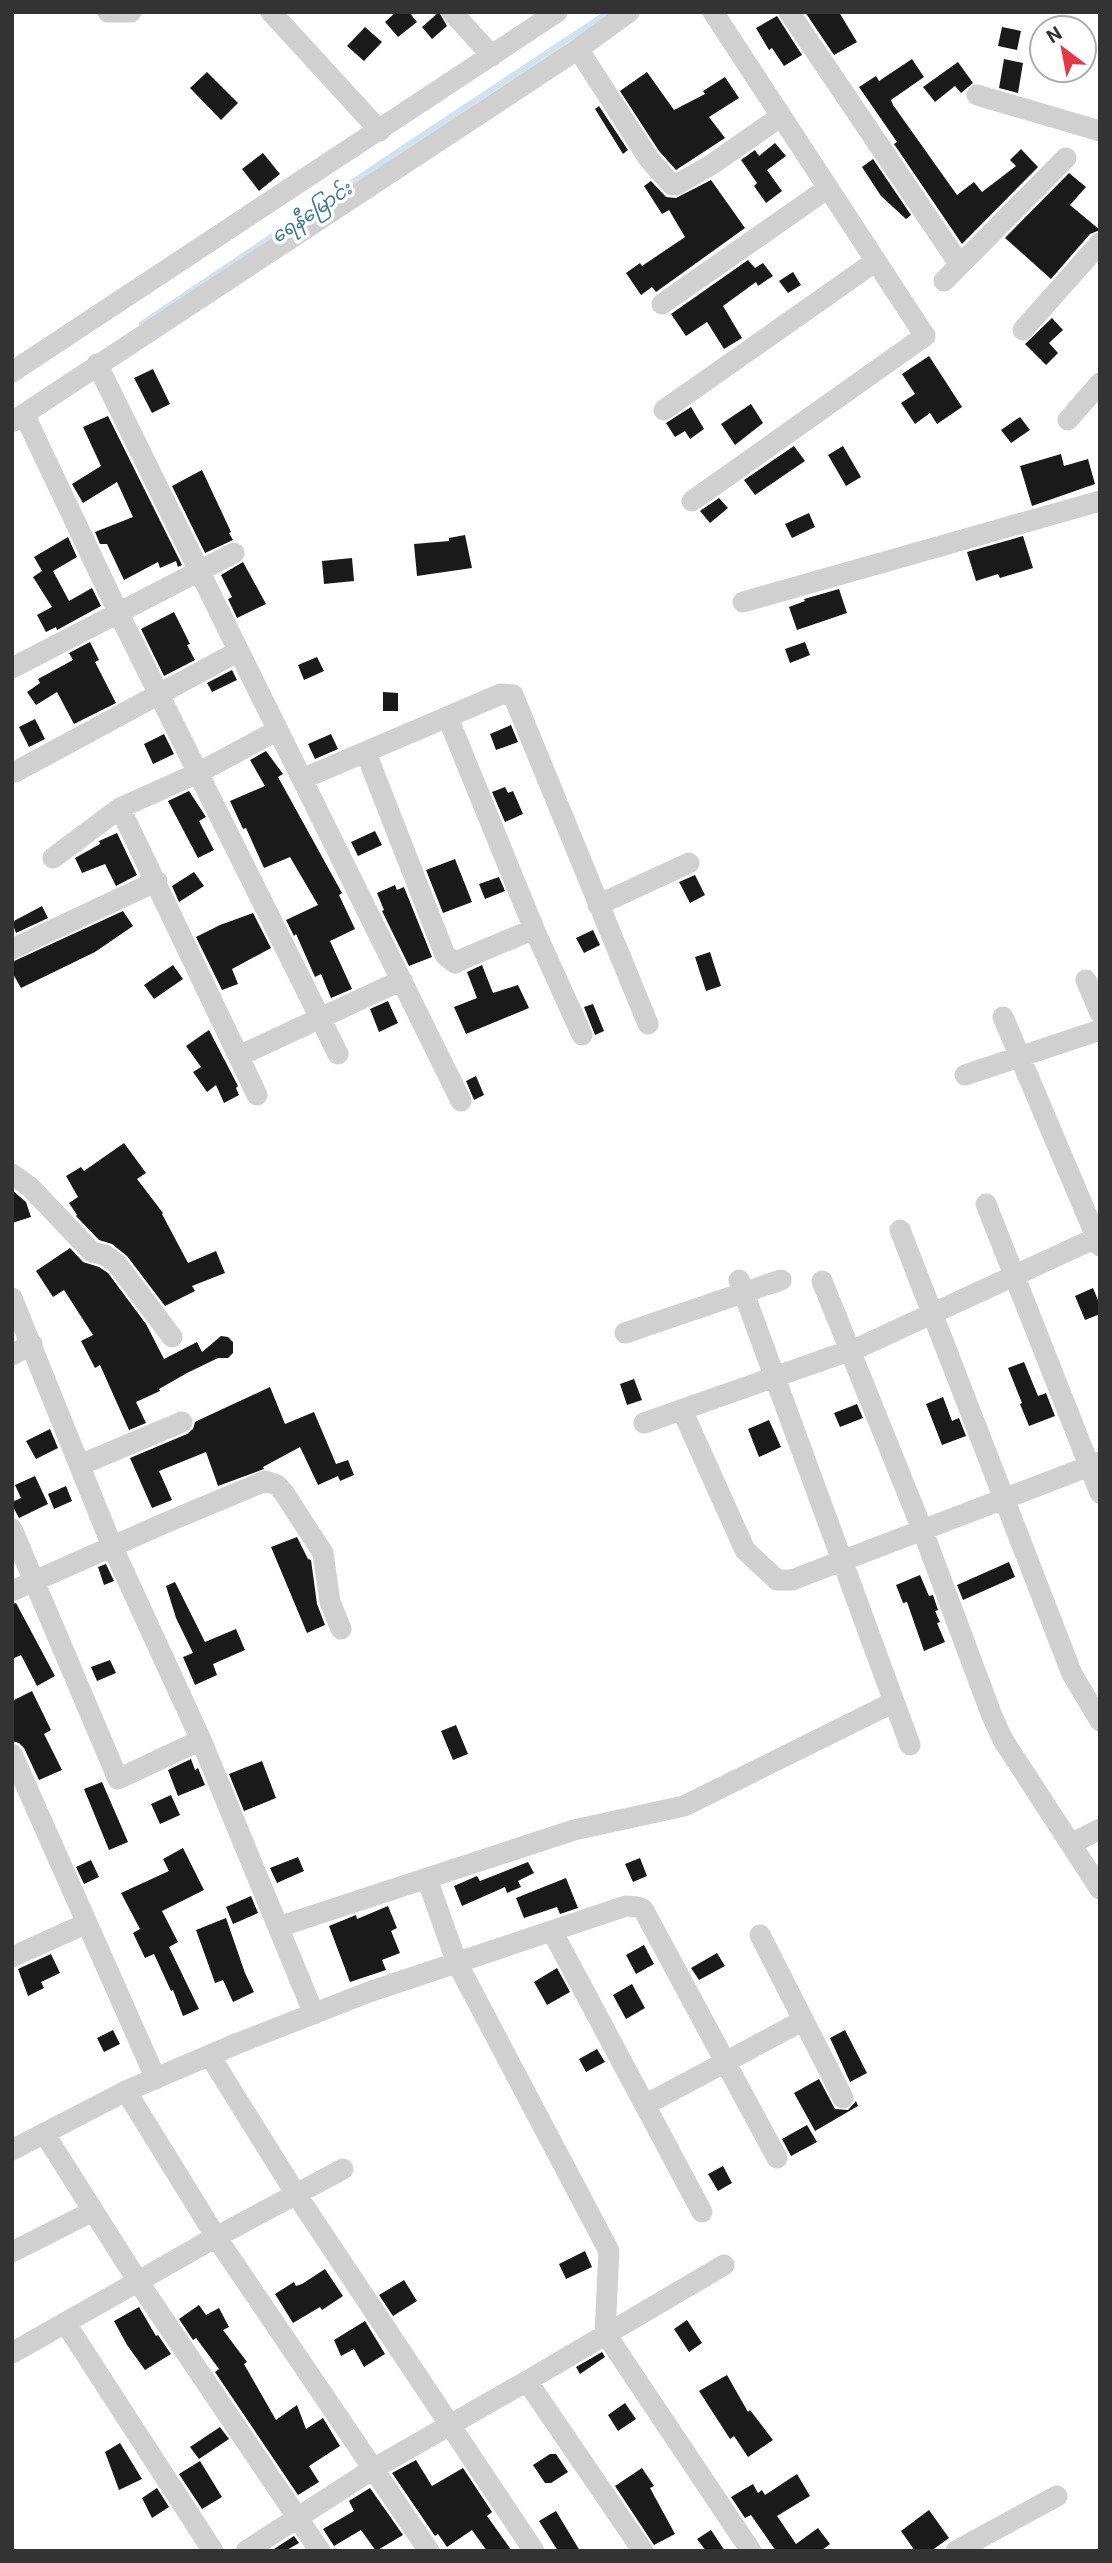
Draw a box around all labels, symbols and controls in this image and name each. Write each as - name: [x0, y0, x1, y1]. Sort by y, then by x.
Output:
- north arrow: [1028, 14, 1098, 84]
- text: N: [1042, 22, 1066, 48]
- water label: ရေနီမြောင်း: [266, 175, 359, 251]

